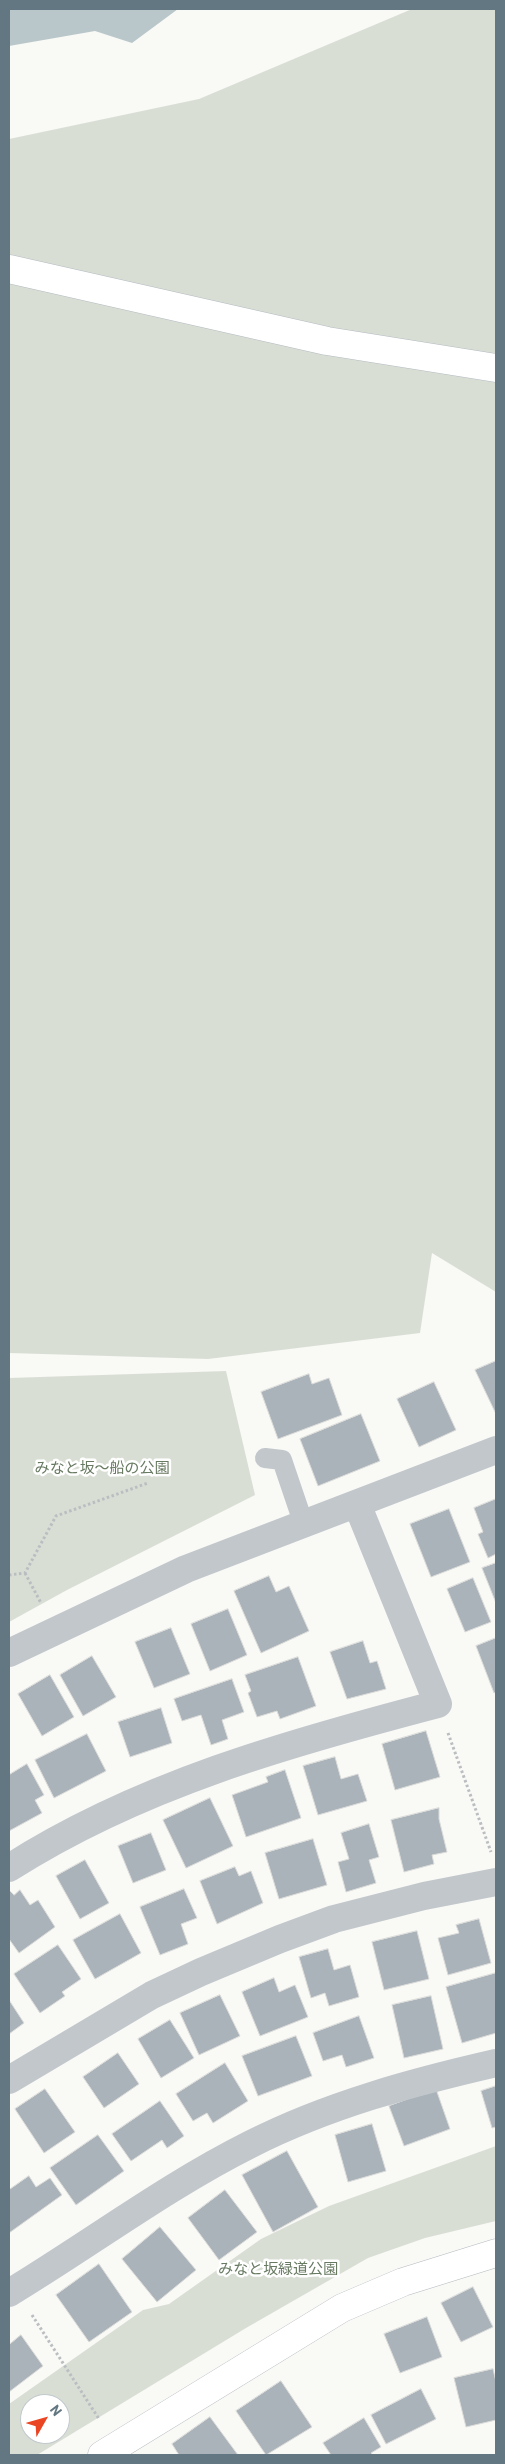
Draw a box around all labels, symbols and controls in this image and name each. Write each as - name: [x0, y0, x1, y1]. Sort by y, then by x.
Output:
- park label: みなと坂〜船の公園: [35, 1459, 169, 1477]
- park label: みなと坂緑道公園: [218, 2260, 338, 2278]
- north arrow: [20, 2394, 70, 2444]
- text: N: [47, 2401, 66, 2419]

